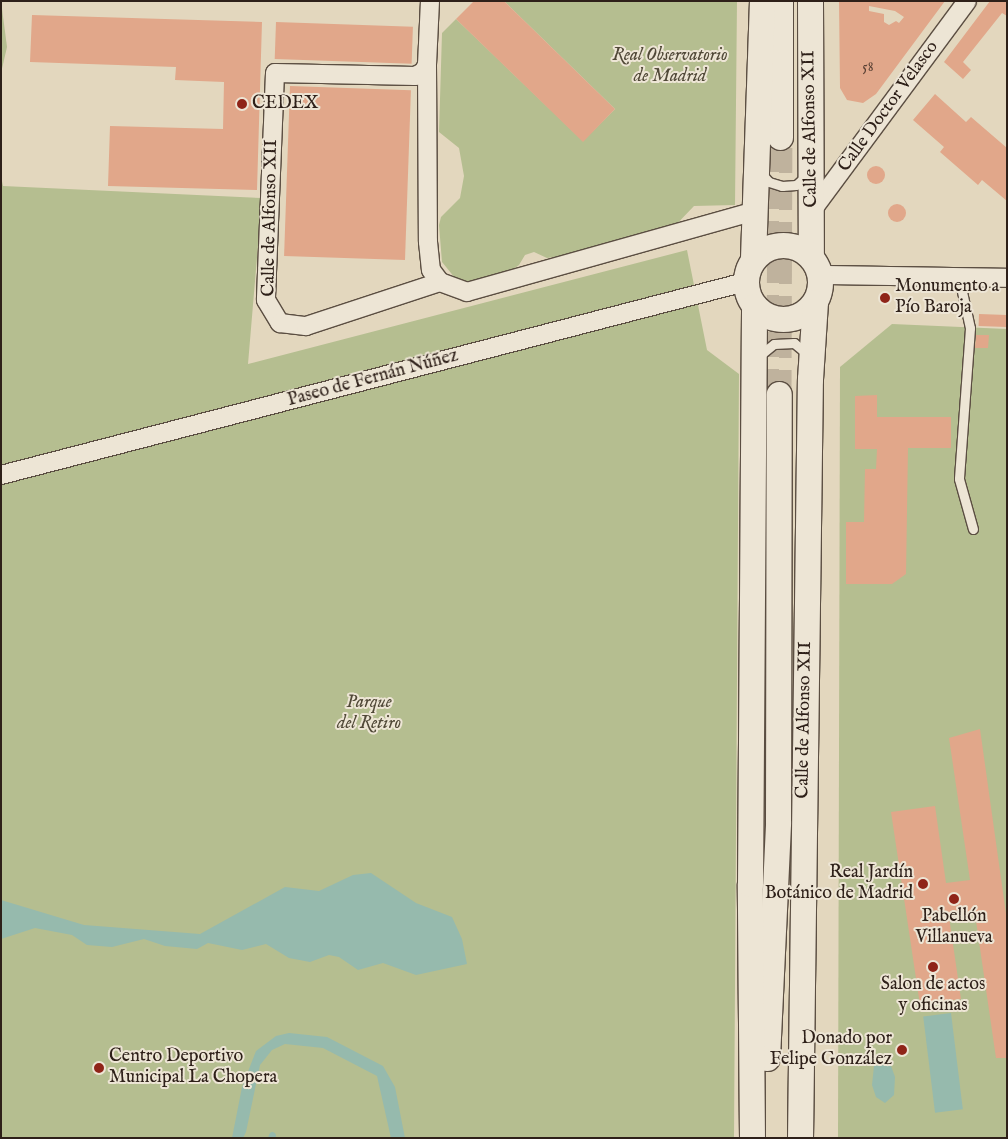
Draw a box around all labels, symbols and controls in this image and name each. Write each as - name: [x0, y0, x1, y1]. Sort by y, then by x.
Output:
- street label: Calle Doctor Velasco: [834, 37, 944, 177]
- park label: Real Observatorio de Madrid: [612, 46, 728, 88]
- street label: Calle de Alfonso XII: [799, 50, 823, 208]
- house number: 58: [862, 58, 874, 76]
- place label: CEDEX: [252, 93, 319, 115]
- marker: CEDEX: [236, 98, 248, 110]
- street label: Calle de Alfonso XII: [259, 139, 283, 297]
- place label: Monumento a Pío Baroja: [895, 277, 999, 320]
- marker: Monumento a Pío Baroja: [879, 292, 891, 304]
- street label: Paseo de Fernán Núñez: [285, 346, 461, 412]
- street label: Calle de Alfonso XII: [793, 641, 817, 799]
- park label: Parque del Retiro: [337, 693, 401, 736]
- place label: Real Jardín Botánico de Madrid: [765, 863, 913, 906]
- marker: Real Jardín Botánico de Madrid: [917, 878, 929, 890]
- marker: Pabellón Villanueva: [948, 893, 960, 905]
- place label: Pabellón Villanueva: [915, 907, 993, 950]
- marker: Salon de actos y oficinas: [927, 961, 939, 973]
- place label: Salon de actos y oficinas: [881, 975, 985, 1018]
- place label: Donado por Felipe González: [770, 1029, 892, 1072]
- marker: Donado por Felipe González: [896, 1044, 908, 1056]
- place label: Centro Deportivo Municipal La Chopera: [109, 1047, 277, 1090]
- marker: Centro Deportivo Municipal La Chopera: [93, 1062, 105, 1074]

